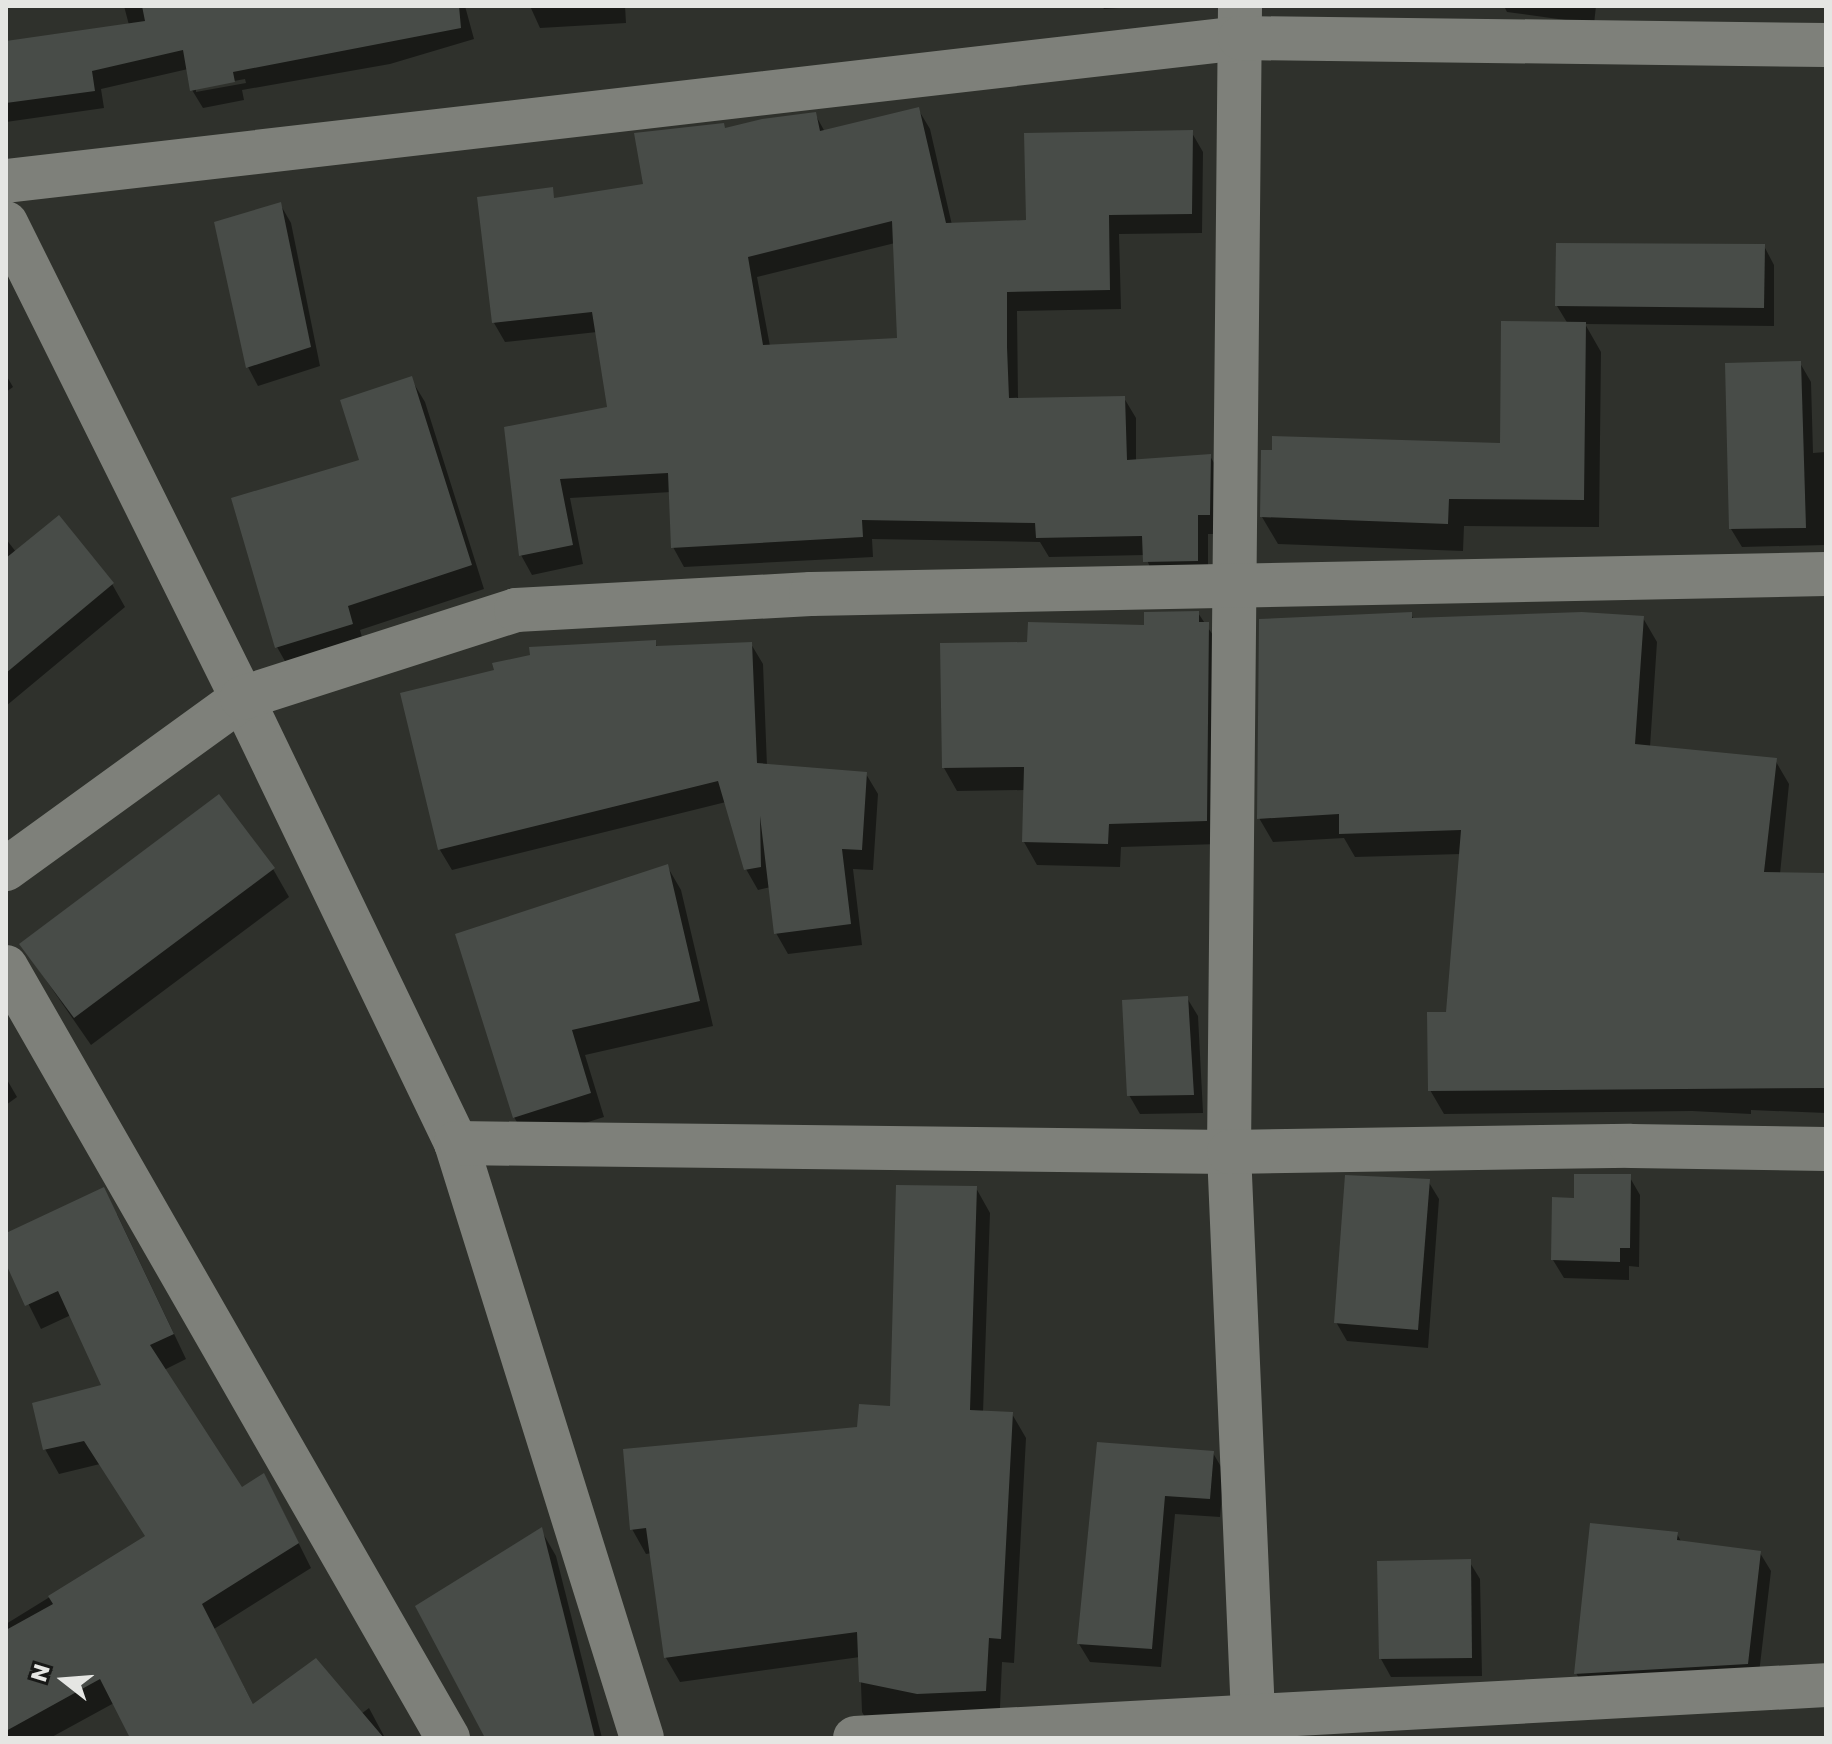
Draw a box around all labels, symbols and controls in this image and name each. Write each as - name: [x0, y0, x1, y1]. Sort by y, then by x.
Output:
- north arrow: [24, 1640, 104, 1720]
- text: N: [23, 1660, 58, 1685]

